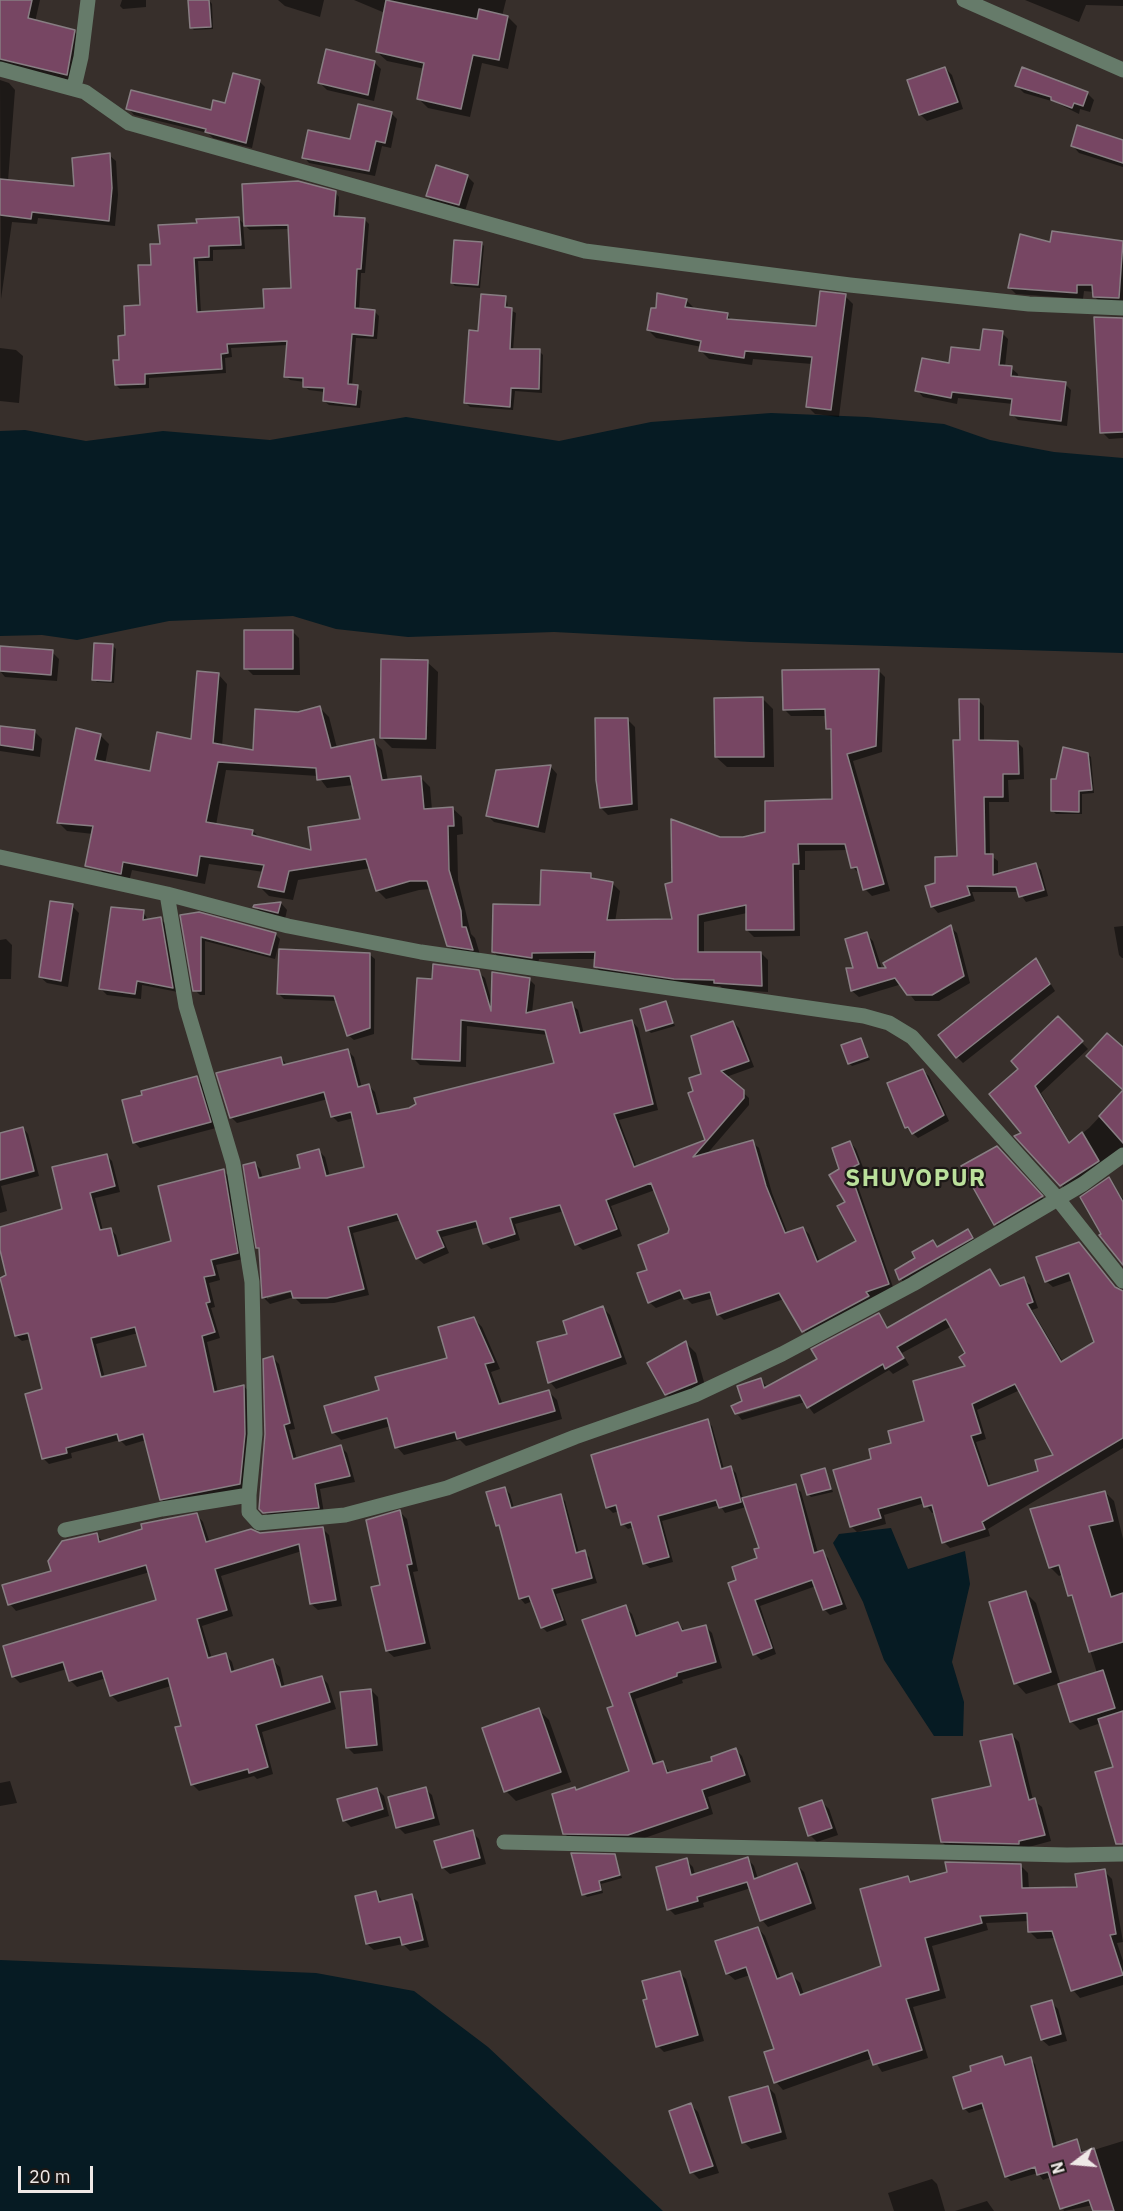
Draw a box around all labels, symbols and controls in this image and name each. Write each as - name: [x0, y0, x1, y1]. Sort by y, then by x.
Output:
- district label: SHUVOPUR: [845, 1165, 987, 1193]
- north arrow: [1045, 2133, 1105, 2193]
- scale bar: [21, 2154, 96, 2192]
- text: N: [1046, 2160, 1069, 2176]
- text: 20 m: [29, 2165, 71, 2188]

